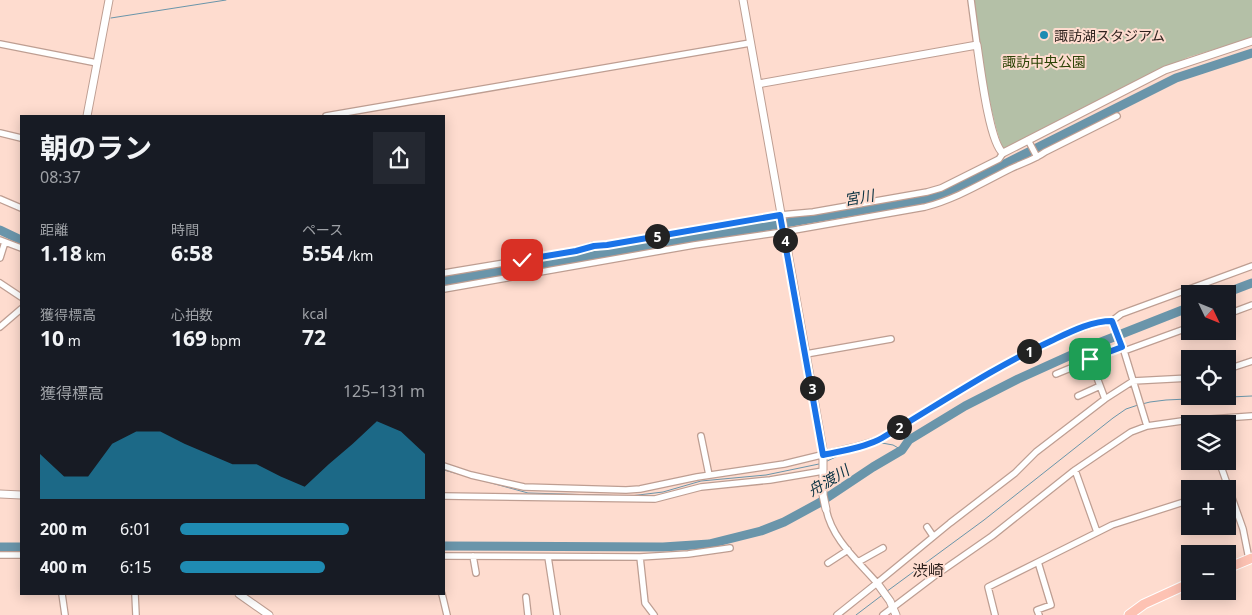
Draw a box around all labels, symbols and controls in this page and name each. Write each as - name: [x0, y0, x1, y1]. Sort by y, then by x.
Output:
- place label: 諏訪湖スタジアム: [1054, 26, 1165, 45]
- marker: 諏訪湖スタジアム: [1038, 29, 1050, 41]
- park label: 諏訪中央公園: [1002, 52, 1086, 71]
- text: 朝のラン: [40, 128, 152, 166]
- button: share: [373, 132, 425, 184]
- text: 08:37: [40, 166, 81, 188]
- water label: 宮川: [842, 184, 877, 209]
- text: 距離: [40, 220, 68, 239]
- text: 時間: [171, 220, 199, 239]
- text: ペース: [302, 220, 343, 239]
- pin: 5: [644, 224, 670, 248]
- text: 5: [653, 227, 662, 246]
- pin: 4: [772, 228, 798, 252]
- text: 4: [781, 231, 790, 250]
- text: 1.18: [40, 239, 82, 267]
- text: 6:58: [171, 239, 213, 267]
- text: 5:54: [302, 239, 344, 267]
- pin: [501, 239, 543, 281]
- text: km: [82, 246, 106, 265]
- text: /km: [344, 246, 373, 265]
- icon: check: [508, 246, 536, 274]
- north arrow: [1181, 285, 1236, 340]
- map controls: [1181, 285, 1236, 600]
- text: kcal: [302, 304, 328, 323]
- text: 獲得標高: [40, 305, 96, 324]
- text: 心拍数: [171, 305, 213, 324]
- text: 72: [302, 323, 326, 351]
- text: 10: [40, 324, 64, 352]
- text: 169: [171, 324, 207, 352]
- text: m: [64, 331, 81, 350]
- text: bpm: [207, 331, 241, 350]
- pin: 1: [1016, 338, 1042, 364]
- pin: [1069, 338, 1111, 380]
- text: 1: [1025, 342, 1034, 361]
- icon: arrive: [1076, 345, 1104, 373]
- button: locate: [1181, 350, 1236, 405]
- pin: 3: [800, 376, 824, 400]
- text: 3: [808, 379, 817, 398]
- text: 125–131 m: [343, 380, 425, 402]
- text: 獲得標高: [40, 382, 104, 404]
- pin: 2: [886, 414, 912, 440]
- button: layers: [1181, 415, 1236, 470]
- text: 2: [895, 418, 904, 437]
- water label: 舟渡川: [804, 459, 854, 500]
- button: +: [1181, 480, 1236, 535]
- text: 200 m: [40, 518, 87, 540]
- text: 6:01: [120, 518, 152, 540]
- button: −: [1181, 545, 1236, 600]
- text: 400 m: [40, 556, 87, 578]
- text: 6:15: [120, 556, 152, 578]
- district label: 渋崎: [912, 559, 944, 581]

